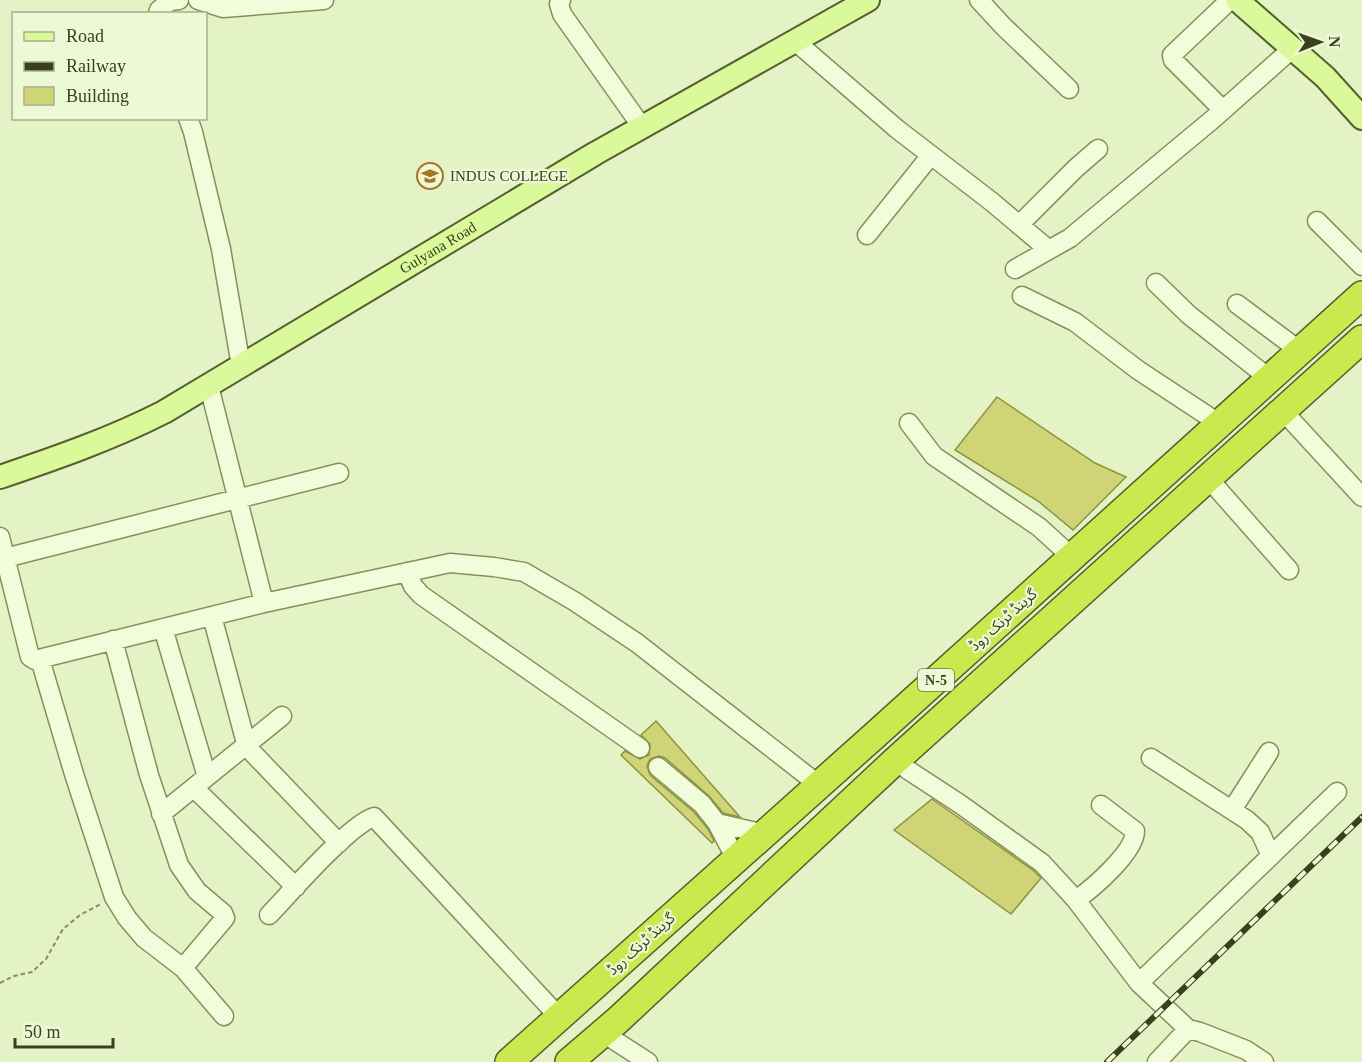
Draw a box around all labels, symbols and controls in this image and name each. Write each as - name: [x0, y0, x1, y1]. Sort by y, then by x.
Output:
- legend: [12, 12, 207, 120]
- north arrow: [1290, 12, 1350, 72]
- text: Road: [66, 26, 104, 46]
- text: N: [1326, 36, 1343, 48]
- text: Railway: [66, 56, 126, 76]
- text: Building: [66, 86, 129, 106]
- school or university icon: INDUS COLLEGE: [415, 161, 445, 191]
- place label: INDUS COLLEGE: [450, 168, 568, 184]
- street label: Gulyana Road: [397, 218, 480, 277]
- street label: گرینڈ ٹرنک روڈ: [966, 585, 1041, 655]
- road number: N-5: [918, 669, 954, 691]
- street label: گرینڈ ٹرنک روڈ: [604, 909, 679, 979]
- scale bar: [15, 1011, 112, 1049]
- text: 50 m: [24, 1022, 61, 1042]

